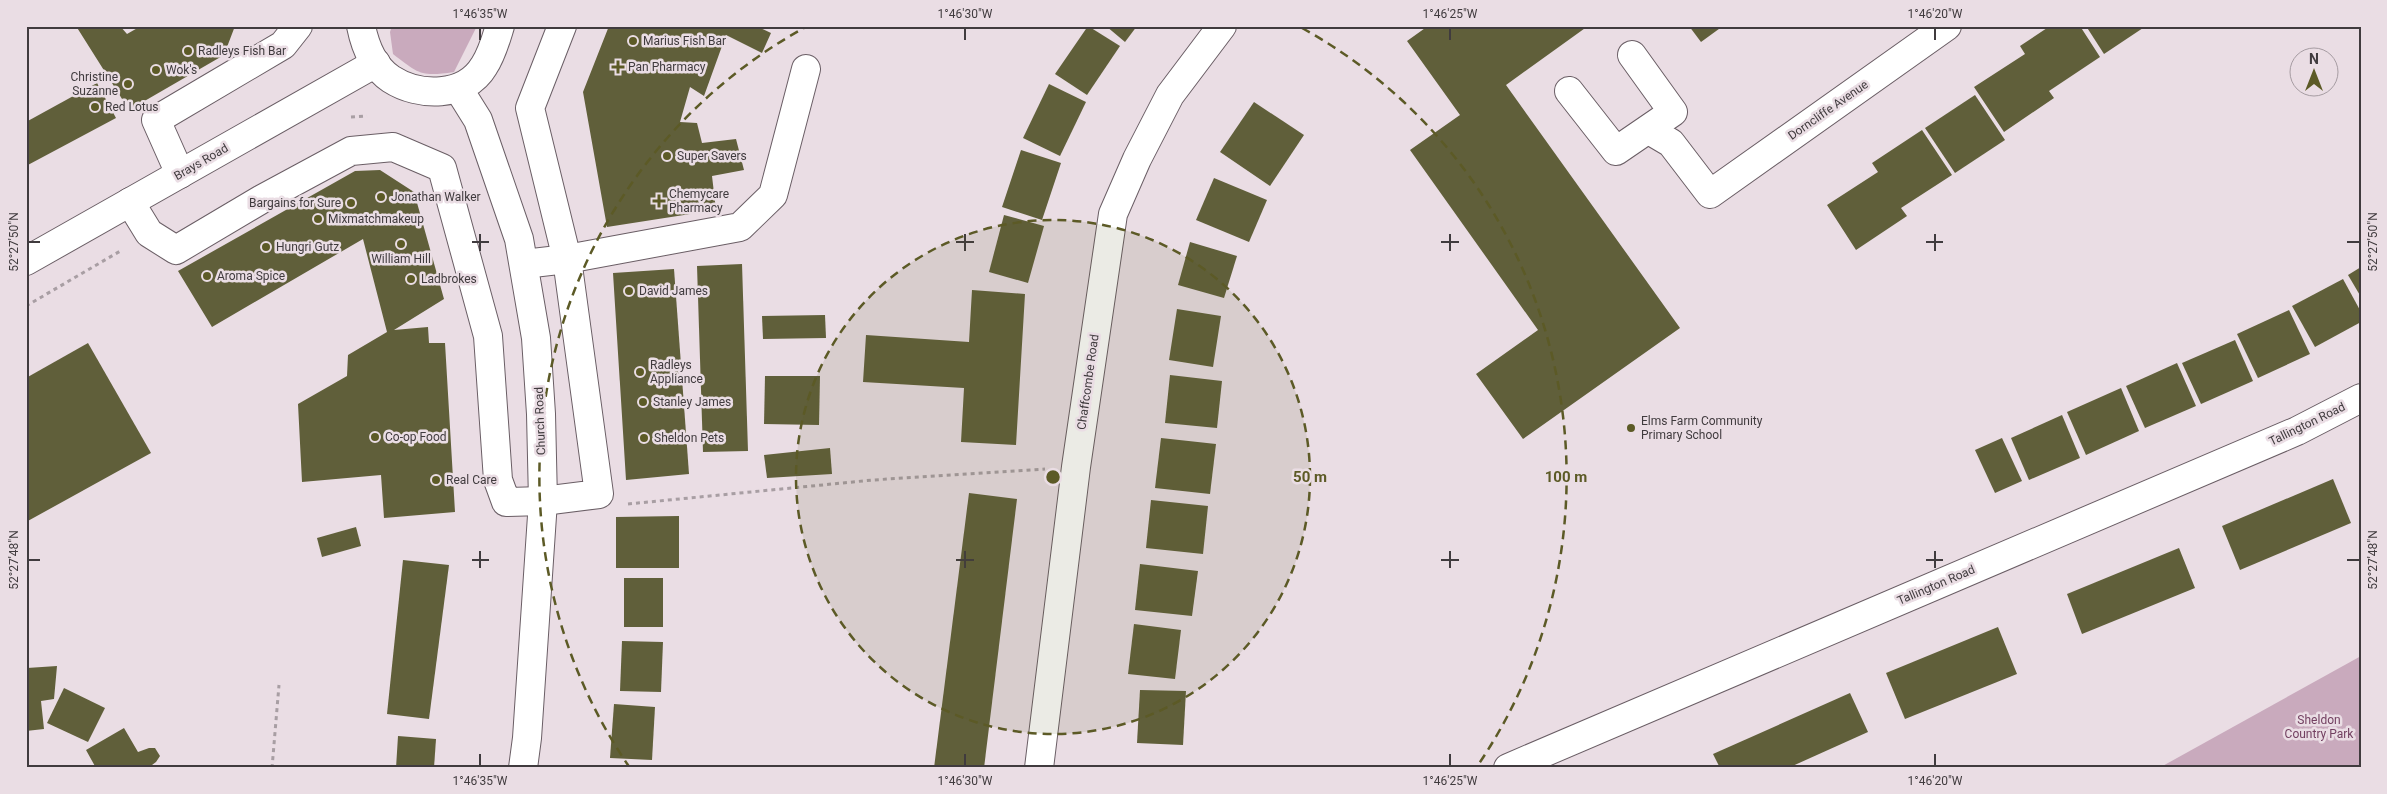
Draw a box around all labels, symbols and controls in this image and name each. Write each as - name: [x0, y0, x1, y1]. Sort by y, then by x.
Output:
- text: 1°46'35"W: [453, 7, 508, 21]
- text: 1°46'30"W: [938, 7, 993, 21]
- text: 1°46'25"W: [1423, 7, 1478, 21]
- text: 1°46'20"W: [1908, 7, 1963, 21]
- place label: Marius Fish Bar: [643, 34, 726, 48]
- marker: Marius Fish Bar: [627, 35, 639, 47]
- place label: Radleys Fish Bar: [198, 44, 286, 58]
- marker: Radleys Fish Bar: [182, 45, 194, 57]
- north arrow: [2290, 48, 2340, 98]
- text: N: [2309, 51, 2319, 67]
- place label: Pan Pharmacy: [628, 60, 706, 74]
- marker: Pan Pharmacy: [612, 61, 624, 73]
- place label: Wok's: [166, 63, 197, 77]
- marker: Wok's: [150, 64, 162, 76]
- place label: Christine Suzanne: [71, 70, 118, 98]
- street label: Dorncliffe Avenue: [1785, 77, 1871, 143]
- marker: Christine Suzanne: [122, 78, 134, 90]
- place label: Red Lotus: [105, 100, 159, 114]
- marker: Red Lotus: [89, 101, 101, 113]
- street label: Brays Road: [171, 141, 231, 183]
- place label: Super Savers: [677, 149, 747, 163]
- marker: Super Savers: [661, 150, 673, 162]
- place label: Chemycare Pharmacy: [669, 187, 729, 215]
- place label: Jonathan Walker: [391, 190, 481, 204]
- marker: Jonathan Walker: [375, 191, 387, 203]
- marker: Chemycare Pharmacy: [653, 195, 665, 207]
- place label: Bargains for Sure: [249, 196, 341, 210]
- marker: Bargains for Sure: [345, 197, 357, 209]
- text: 52°27'50"N: [7, 212, 21, 272]
- place label: Mixmatchmakeup: [328, 212, 424, 226]
- text: 52°27'50"N: [2366, 212, 2380, 272]
- marker: Mixmatchmakeup: [312, 213, 324, 225]
- marker: William Hill: [395, 238, 407, 250]
- place label: Hungri Gutz: [276, 240, 339, 254]
- marker: Hungri Gutz: [260, 241, 272, 253]
- place label: William Hill: [371, 252, 431, 266]
- place label: Aroma Spice: [217, 269, 285, 283]
- marker: Aroma Spice: [201, 270, 213, 282]
- place label: Ladbrokes: [421, 272, 477, 286]
- marker: Ladbrokes: [405, 273, 417, 285]
- place label: David James: [639, 284, 708, 298]
- marker: David James: [623, 285, 635, 297]
- street label: Chaffcombe Road: [1074, 333, 1102, 431]
- place label: Radleys Appliance: [650, 358, 703, 386]
- marker: Radleys Appliance: [634, 366, 646, 378]
- street label: Church Road: [532, 387, 548, 455]
- place label: Stanley James: [653, 395, 731, 409]
- marker: Stanley James: [637, 396, 649, 408]
- street label: Tallington Road: [2267, 400, 2347, 448]
- place label: Elms Farm Community Primary School: [1641, 414, 1763, 442]
- marker: Elms Farm Community Primary School: [1625, 422, 1637, 434]
- place label: Co-op Food: [385, 430, 447, 444]
- marker: Co-op Food: [369, 431, 381, 443]
- place label: Sheldon Pets: [654, 431, 724, 445]
- marker: Sheldon Pets: [638, 432, 650, 444]
- centre of rings: [1044, 468, 1062, 486]
- text: 50 m: [1293, 468, 1327, 486]
- text: 100 m: [1545, 468, 1587, 486]
- place label: Real Care: [446, 473, 497, 487]
- marker: Real Care: [430, 474, 442, 486]
- text: 52°27'48"N: [7, 530, 21, 590]
- text: 52°27'48"N: [2366, 530, 2380, 590]
- street label: Tallington Road: [1895, 562, 1977, 608]
- park label: Sheldon Country Park: [2285, 713, 2354, 741]
- text: 1°46'35"W: [453, 774, 508, 788]
- text: 1°46'30"W: [938, 774, 993, 788]
- text: 1°46'25"W: [1423, 774, 1478, 788]
- text: 1°46'20"W: [1908, 774, 1963, 788]

